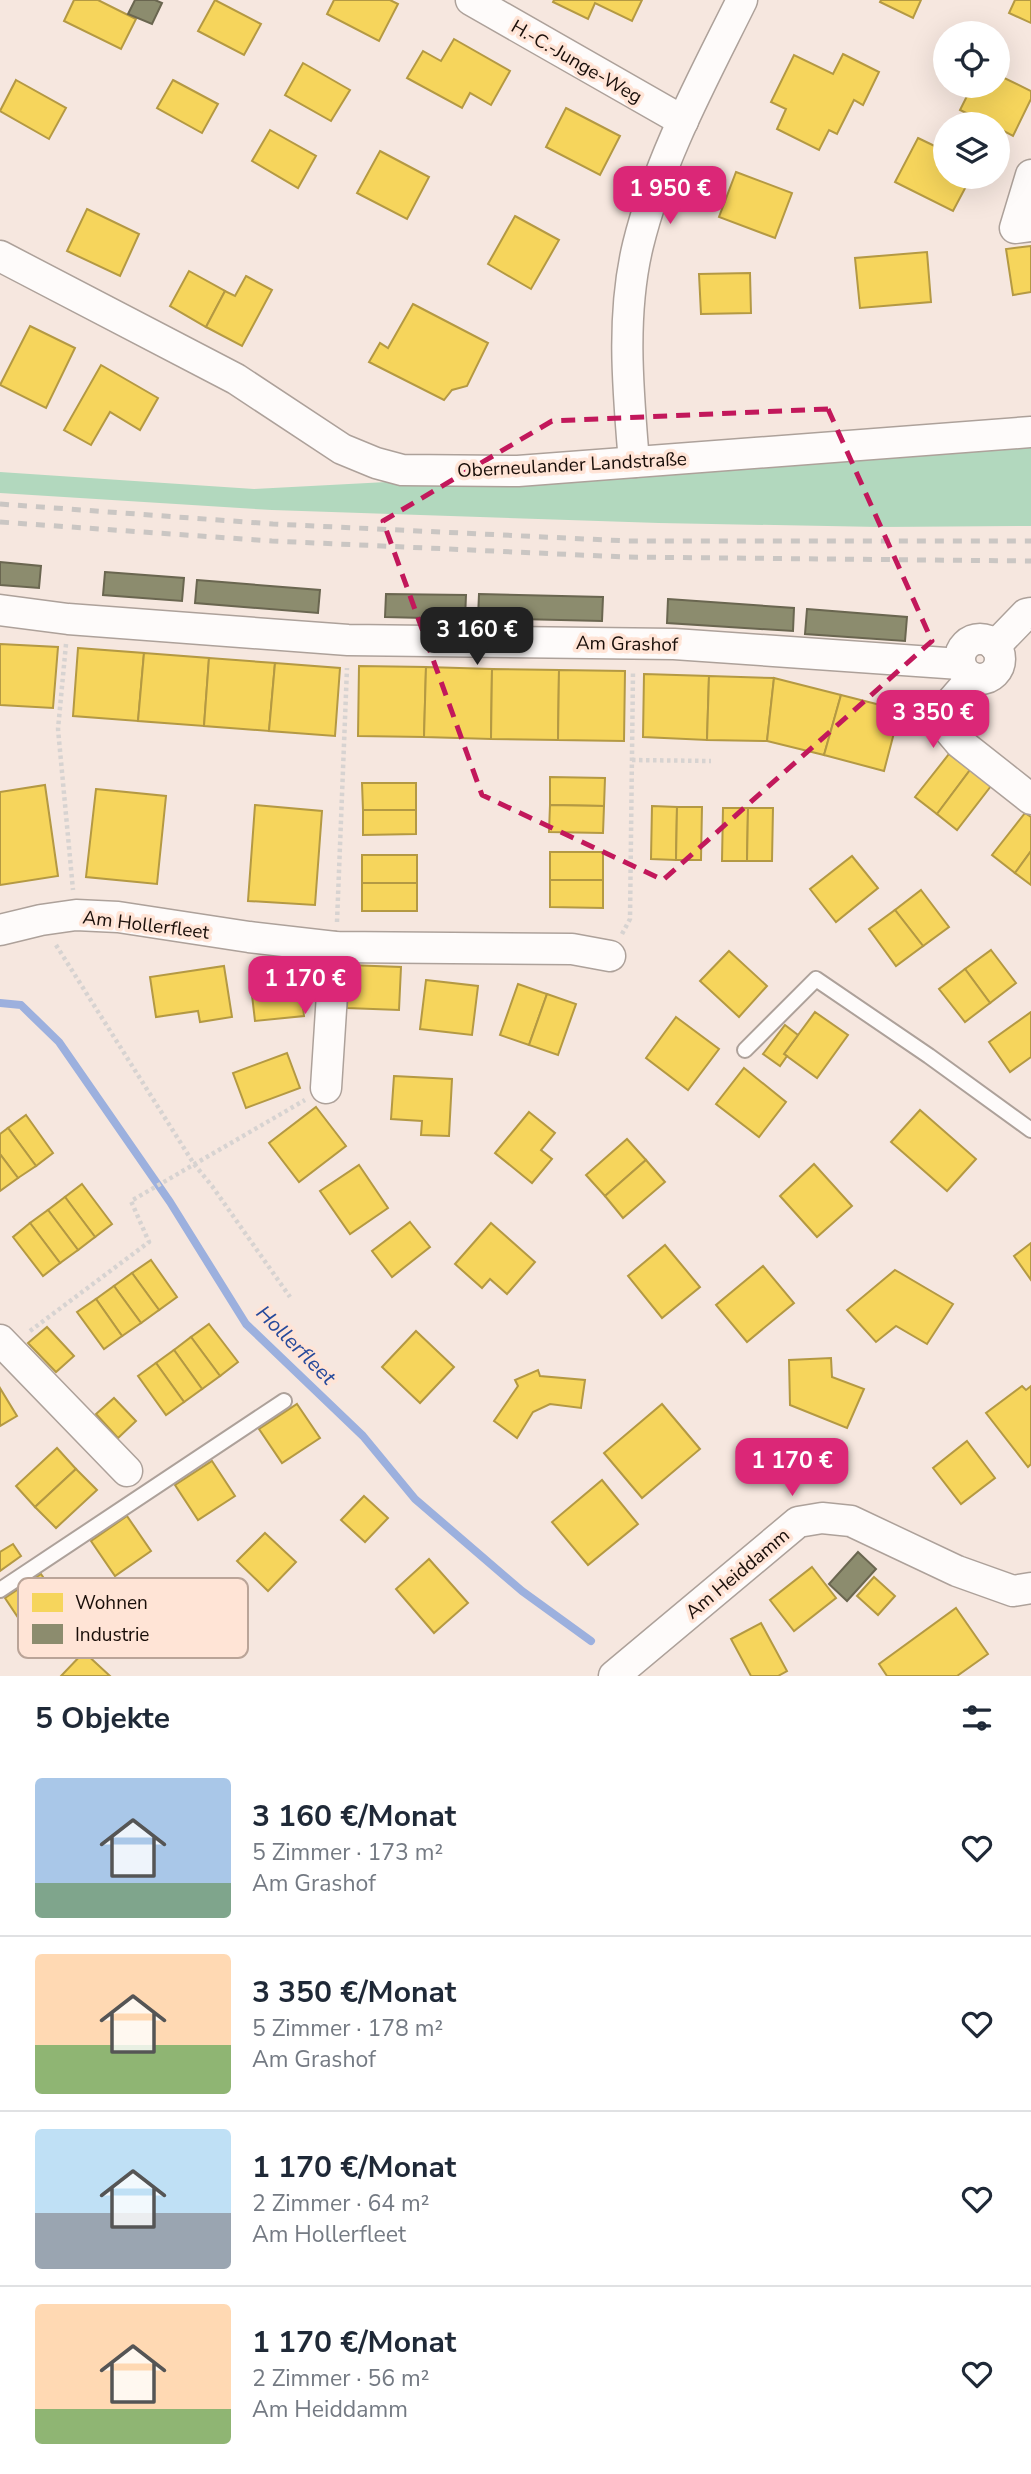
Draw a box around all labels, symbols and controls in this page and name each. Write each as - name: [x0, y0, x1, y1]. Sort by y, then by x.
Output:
- street label: H.-C.-Junge-Weg: [506, 14, 647, 110]
- map controls: [933, 21, 1010, 189]
- button: locate: [933, 21, 1010, 98]
- button: layers: [933, 112, 1010, 189]
- pin: 1 950 €: [605, 166, 735, 226]
- text: 1 950 €: [629, 173, 711, 204]
- street label: Oberneulander Landstraße: [457, 446, 688, 484]
- pin: 3 160 €: [412, 608, 542, 667]
- text: 3 160 €: [436, 614, 518, 645]
- street label: Am Grashof: [576, 630, 679, 658]
- pin: 3 350 €: [868, 690, 998, 750]
- text: 3 350 €: [892, 697, 974, 728]
- street label: Am Hollerfleet: [81, 904, 211, 946]
- pin: 1 170 €: [240, 956, 370, 1016]
- text: 1 170 €: [264, 963, 346, 994]
- water label: Hollerfleet: [250, 1299, 342, 1391]
- pin: 1 170 €: [727, 1438, 857, 1498]
- text: 1 170 €: [751, 1445, 833, 1476]
- street label: Am Heiddamm: [680, 1522, 795, 1625]
- legend: [18, 1578, 248, 1658]
- text: Wohnen: [75, 1590, 148, 1616]
- text: Industrie: [75, 1622, 149, 1648]
- text: 5 Objekte: [35, 1698, 170, 1739]
- icon: filters: [958, 1699, 996, 1737]
- text: 3 160 €/Monat: [252, 1796, 456, 1837]
- icon: home: [91, 1806, 175, 1890]
- icon: heart: [958, 1829, 996, 1867]
- text: 5 Zimmer · 173 m²: [252, 1837, 443, 1868]
- text: Am Grashof: [252, 1868, 376, 1899]
- text: 3 350 €/Monat: [252, 1972, 456, 2013]
- icon: home: [91, 1982, 175, 2066]
- icon: heart: [958, 2005, 996, 2043]
- text: 5 Zimmer · 178 m²: [252, 2013, 443, 2044]
- text: Am Grashof: [252, 2044, 376, 2075]
- text: 1 170 €/Monat: [252, 2147, 456, 2188]
- icon: home: [91, 2157, 175, 2241]
- icon: heart: [958, 2180, 996, 2218]
- text: 2 Zimmer · 64 m²: [252, 2188, 429, 2219]
- text: Am Hollerfleet: [252, 2219, 406, 2250]
- text: 1 170 €/Monat: [252, 2322, 456, 2363]
- icon: home: [91, 2332, 175, 2416]
- icon: heart: [958, 2355, 996, 2393]
- text: 2 Zimmer · 56 m²: [252, 2363, 429, 2394]
- text: Am Heiddamm: [252, 2394, 408, 2425]

